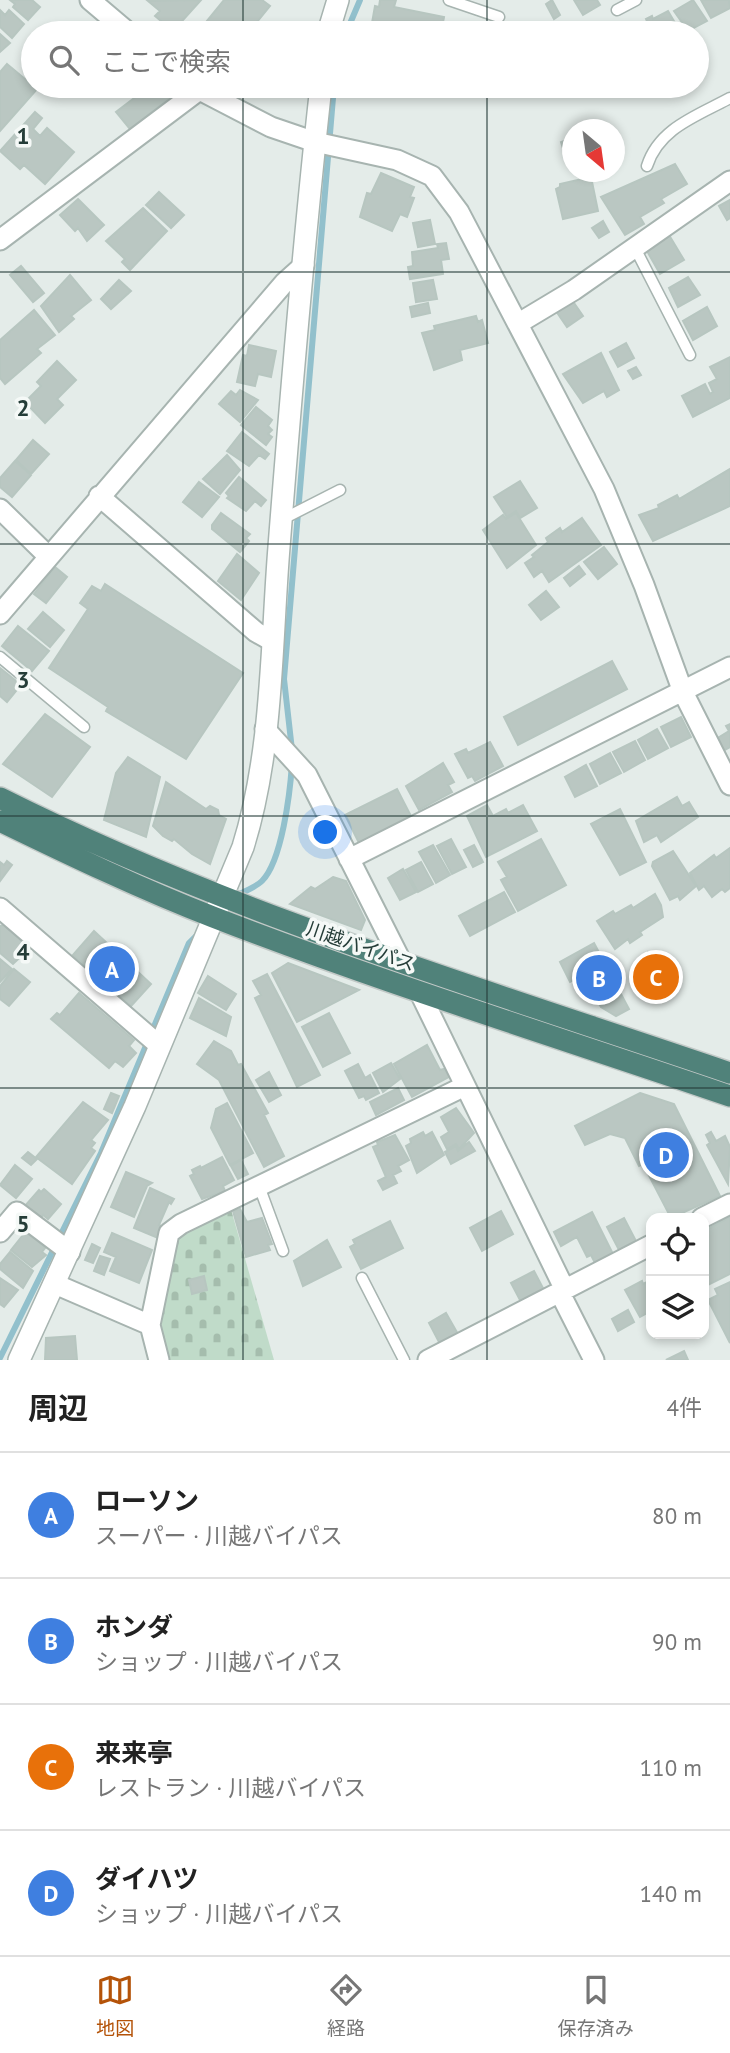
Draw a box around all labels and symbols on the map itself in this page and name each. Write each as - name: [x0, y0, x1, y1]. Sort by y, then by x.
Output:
- north arrow: [562, 119, 625, 182]
- text: 1: [16, 121, 30, 150]
- text: 2: [16, 393, 30, 422]
- text: 3: [16, 665, 30, 694]
- your location: [308, 815, 342, 849]
- street label: 川越バイパス: [303, 916, 419, 976]
- text: 4: [16, 937, 30, 966]
- pin: A: [89, 943, 135, 995]
- pin: C: [633, 951, 679, 1003]
- pin: B: [576, 952, 622, 1004]
- pin: D: [643, 1129, 689, 1181]
- text: 5: [16, 1209, 30, 1238]

